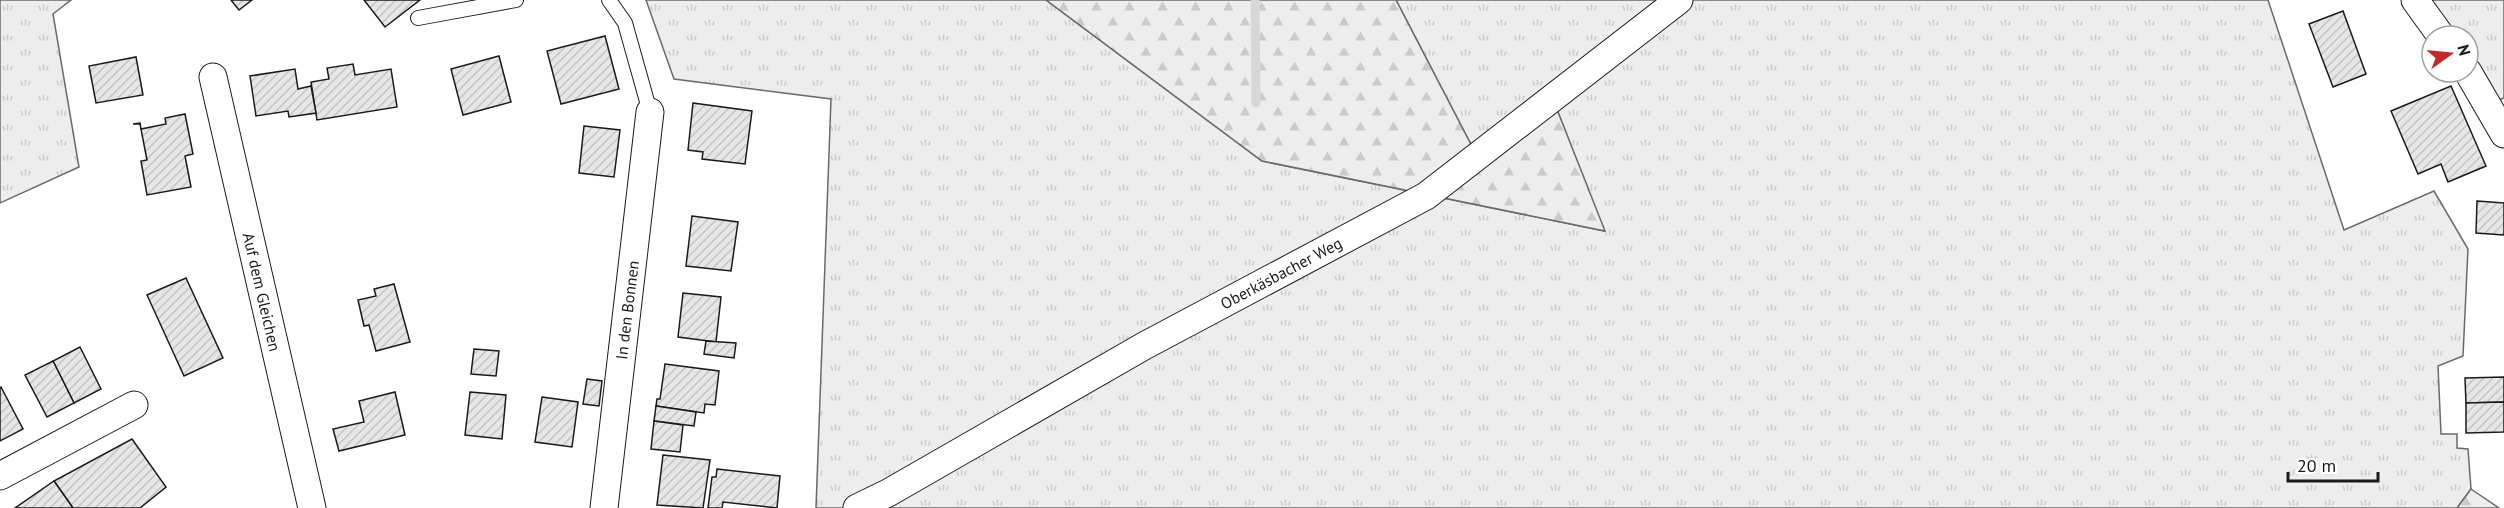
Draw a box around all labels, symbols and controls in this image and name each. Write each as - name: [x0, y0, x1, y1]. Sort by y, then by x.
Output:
- north arrow: [2420, 24, 2480, 84]
- text: N: [2453, 42, 2476, 58]
- street label: Auf dem Gleichen: [239, 231, 285, 353]
- street label: Oberkäsbacher Weg: [1217, 233, 1345, 313]
- street label: In den Bonnen: [611, 259, 643, 361]
- scale bar: [2288, 445, 2378, 483]
- text: 20 m: [2297, 454, 2336, 477]

